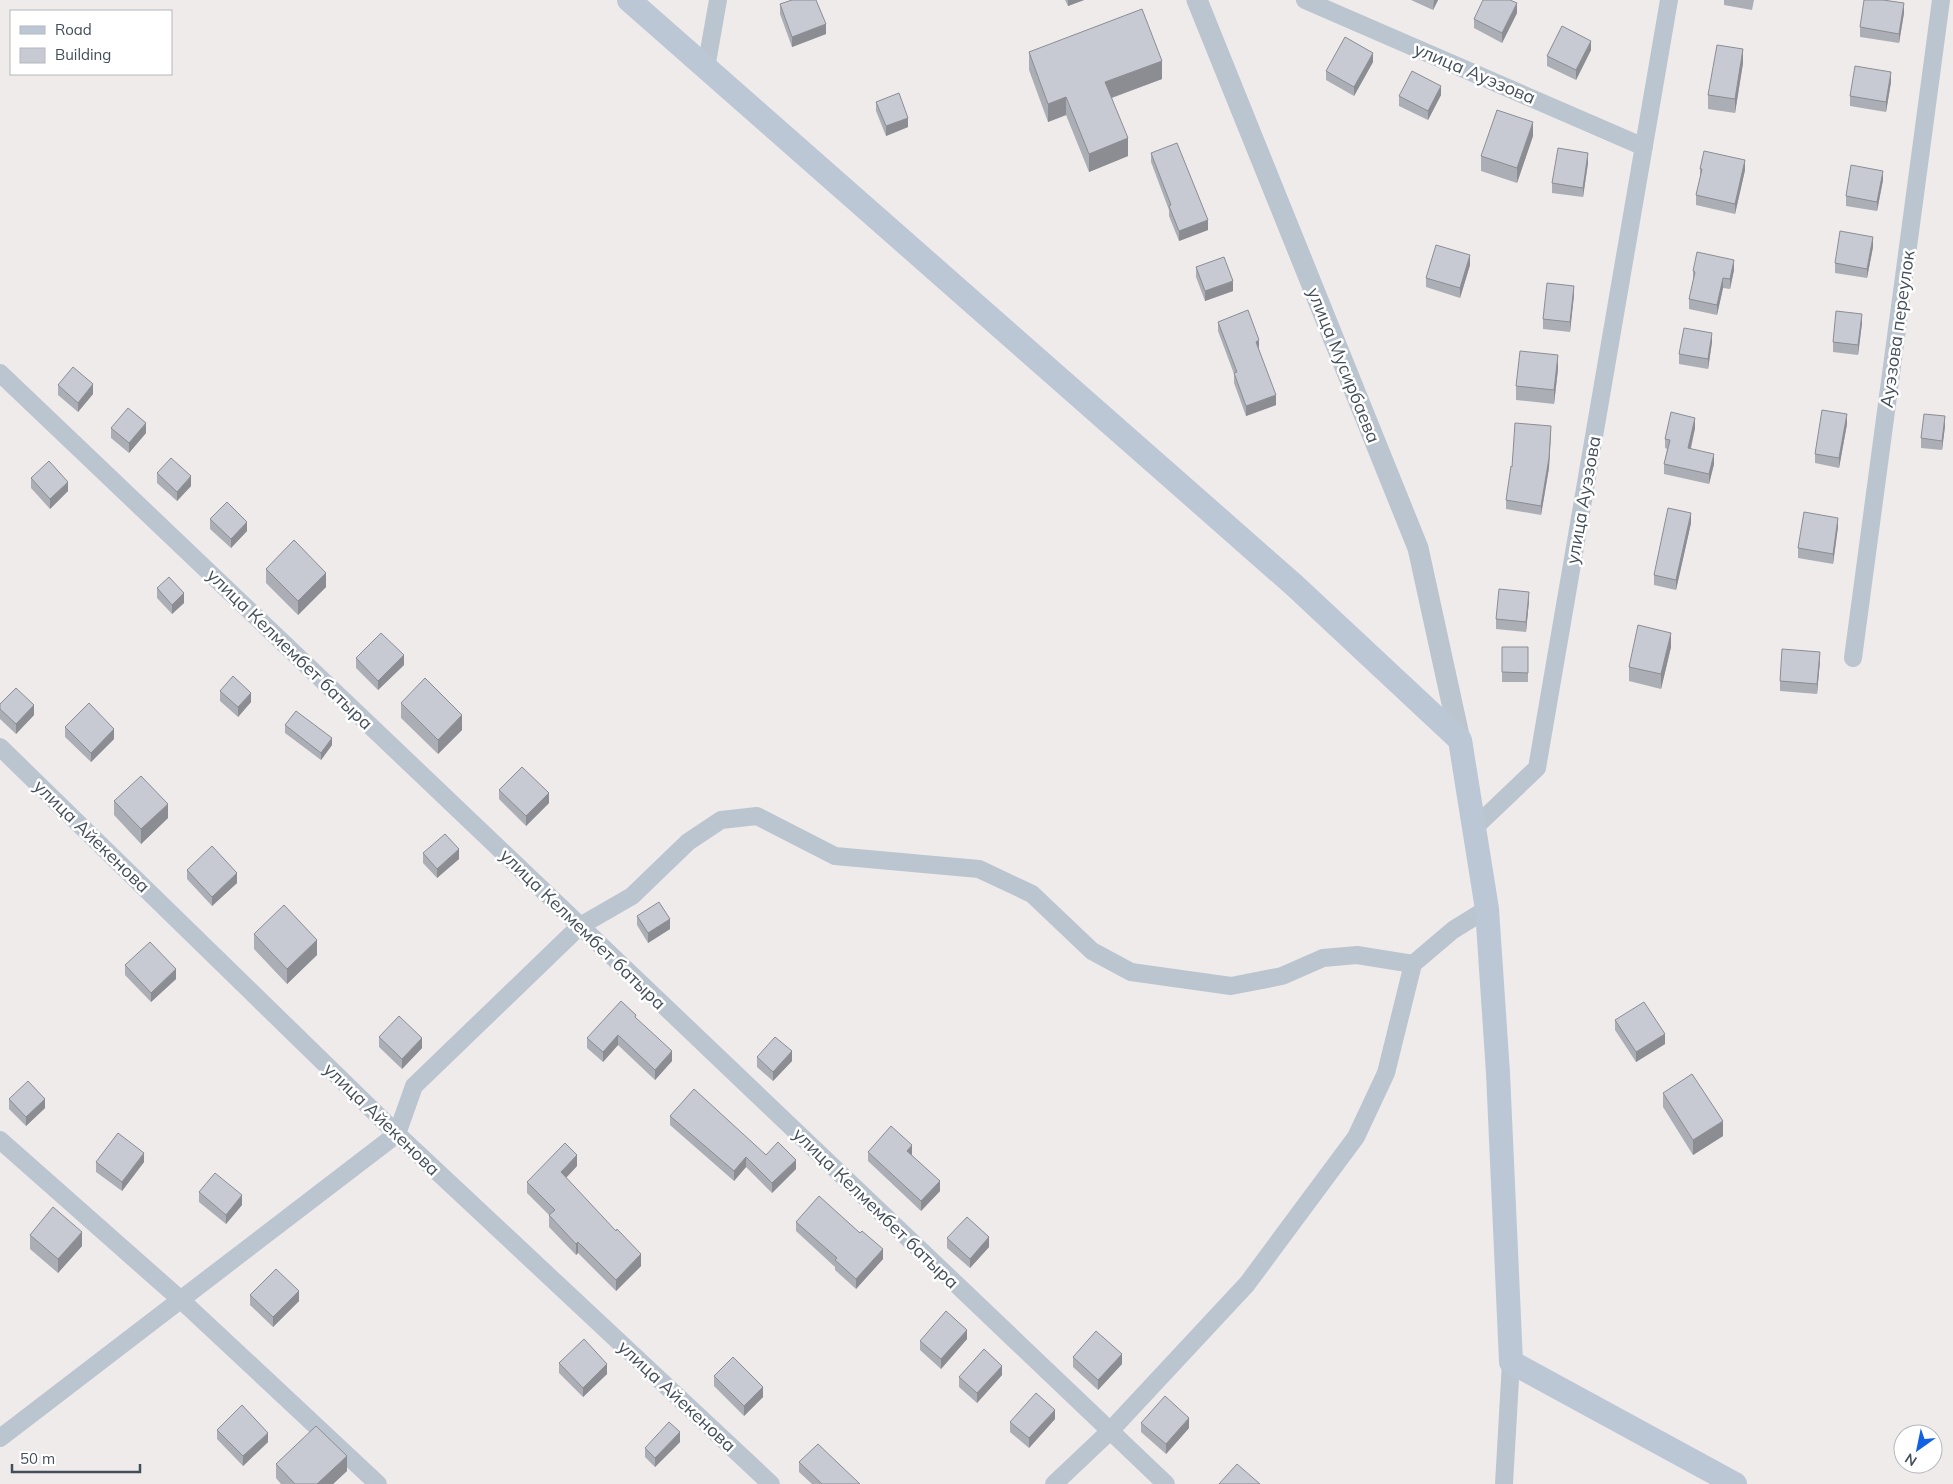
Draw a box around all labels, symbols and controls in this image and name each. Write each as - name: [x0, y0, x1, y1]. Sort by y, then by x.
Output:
- legend: [10, 10, 172, 75]
- text: Road: [55, 20, 92, 39]
- street label: улица Ауэзова: [1411, 37, 1539, 109]
- text: Building: [55, 45, 111, 64]
- street label: Ауэзова переулок: [1875, 249, 1919, 409]
- street label: улица Мусирбаева: [1302, 284, 1386, 446]
- street label: улица Ауэзова: [1560, 434, 1606, 566]
- street label: улица Келмембет батыра: [202, 564, 378, 734]
- street label: улица Айекенова: [29, 775, 155, 897]
- street label: улица Келмембет батыра: [495, 844, 671, 1014]
- street label: улица Айекенова: [319, 1058, 445, 1180]
- street label: улица Келмембет батыра: [788, 1123, 964, 1293]
- street label: улица Айекенова: [613, 1335, 741, 1457]
- north arrow: [1893, 1424, 1943, 1474]
- scale bar: [12, 1442, 140, 1474]
- text: 50 m: [20, 1449, 55, 1468]
- text: N: [1902, 1449, 1920, 1470]

